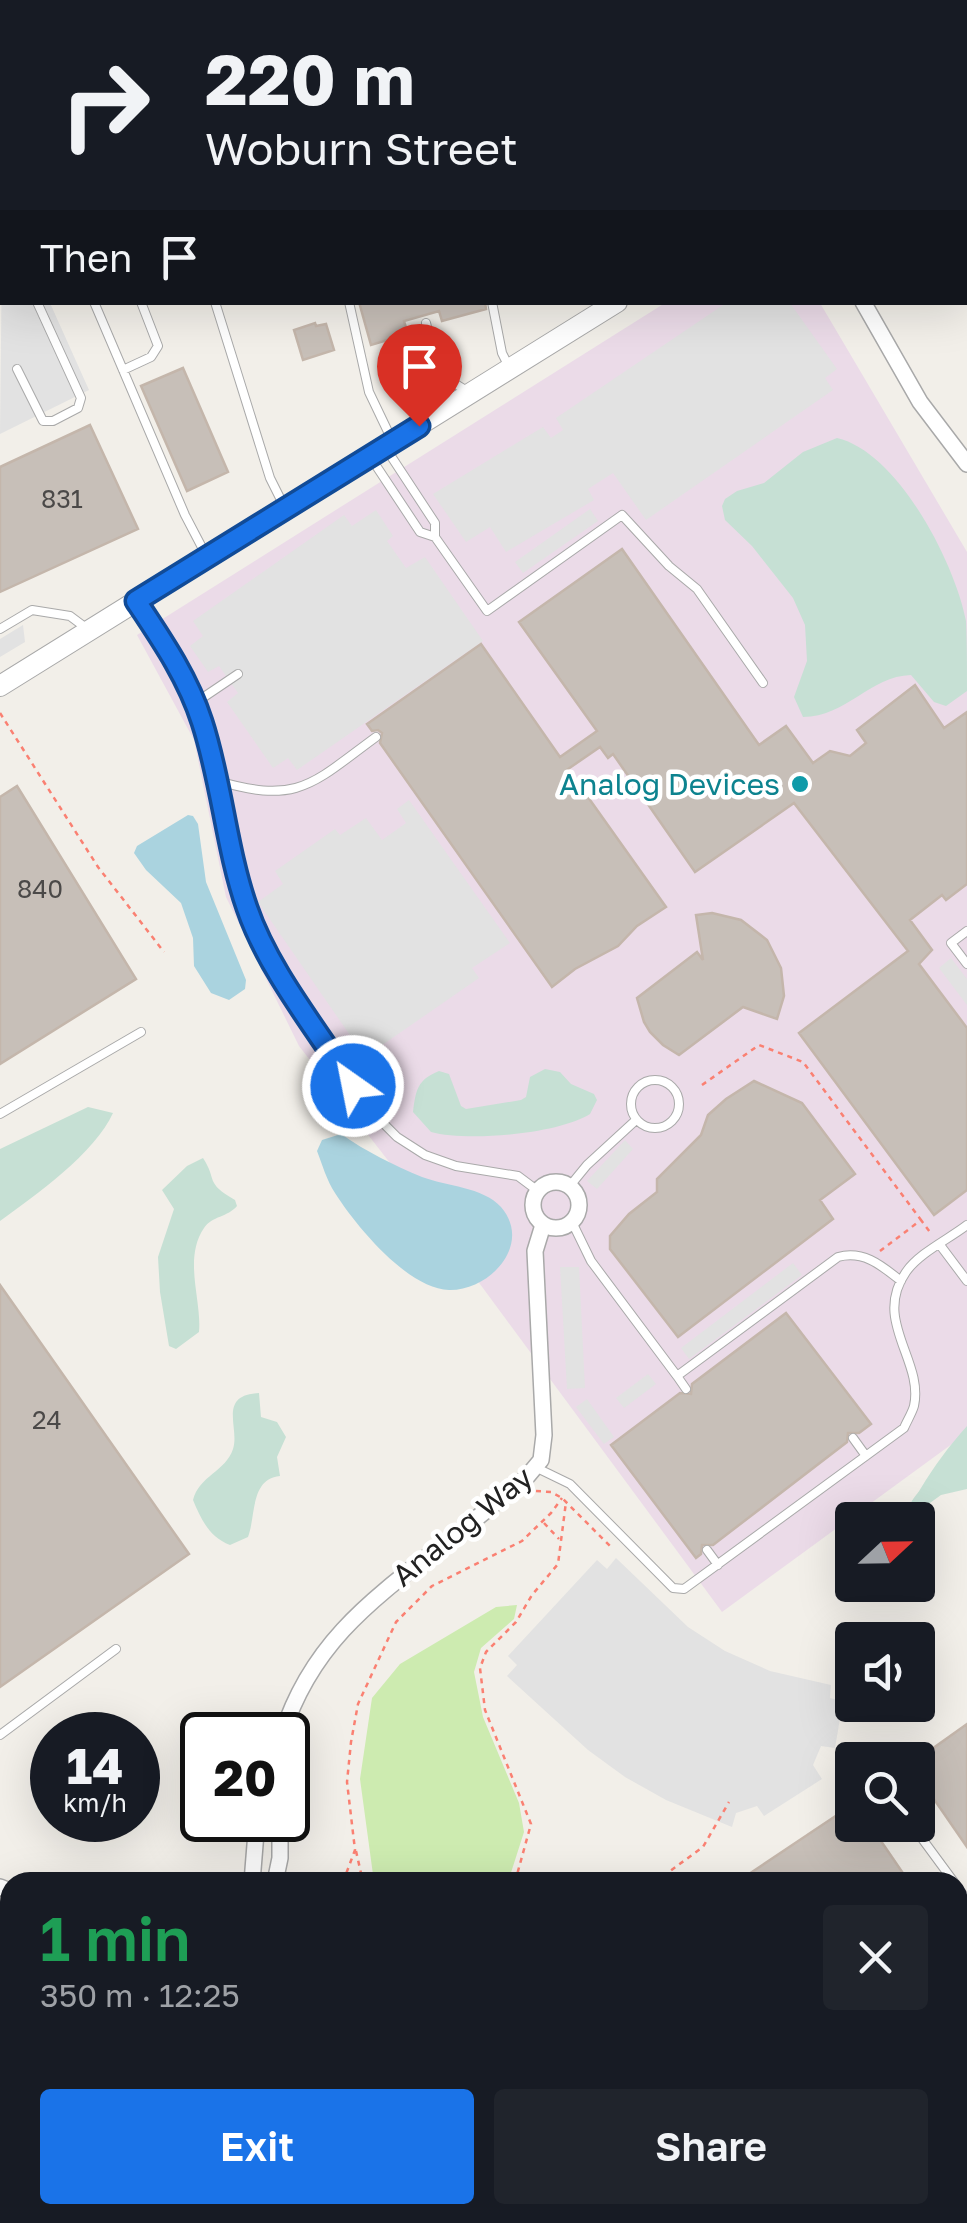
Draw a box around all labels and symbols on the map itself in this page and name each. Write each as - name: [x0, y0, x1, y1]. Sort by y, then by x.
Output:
- pin: [377, 324, 462, 427]
- house number: 831: [41, 483, 83, 514]
- place label: Analog Devices: [559, 766, 780, 802]
- marker: Analog Devices: [789, 773, 811, 795]
- house number: 840: [17, 873, 63, 904]
- position arrow: [301, 1034, 405, 1138]
- house number: 24: [32, 1404, 62, 1435]
- street label: Analog Way: [385, 1459, 539, 1593]
- north arrow: [835, 1502, 935, 1602]
- speed limit sign: 20: [180, 1712, 310, 1842]

